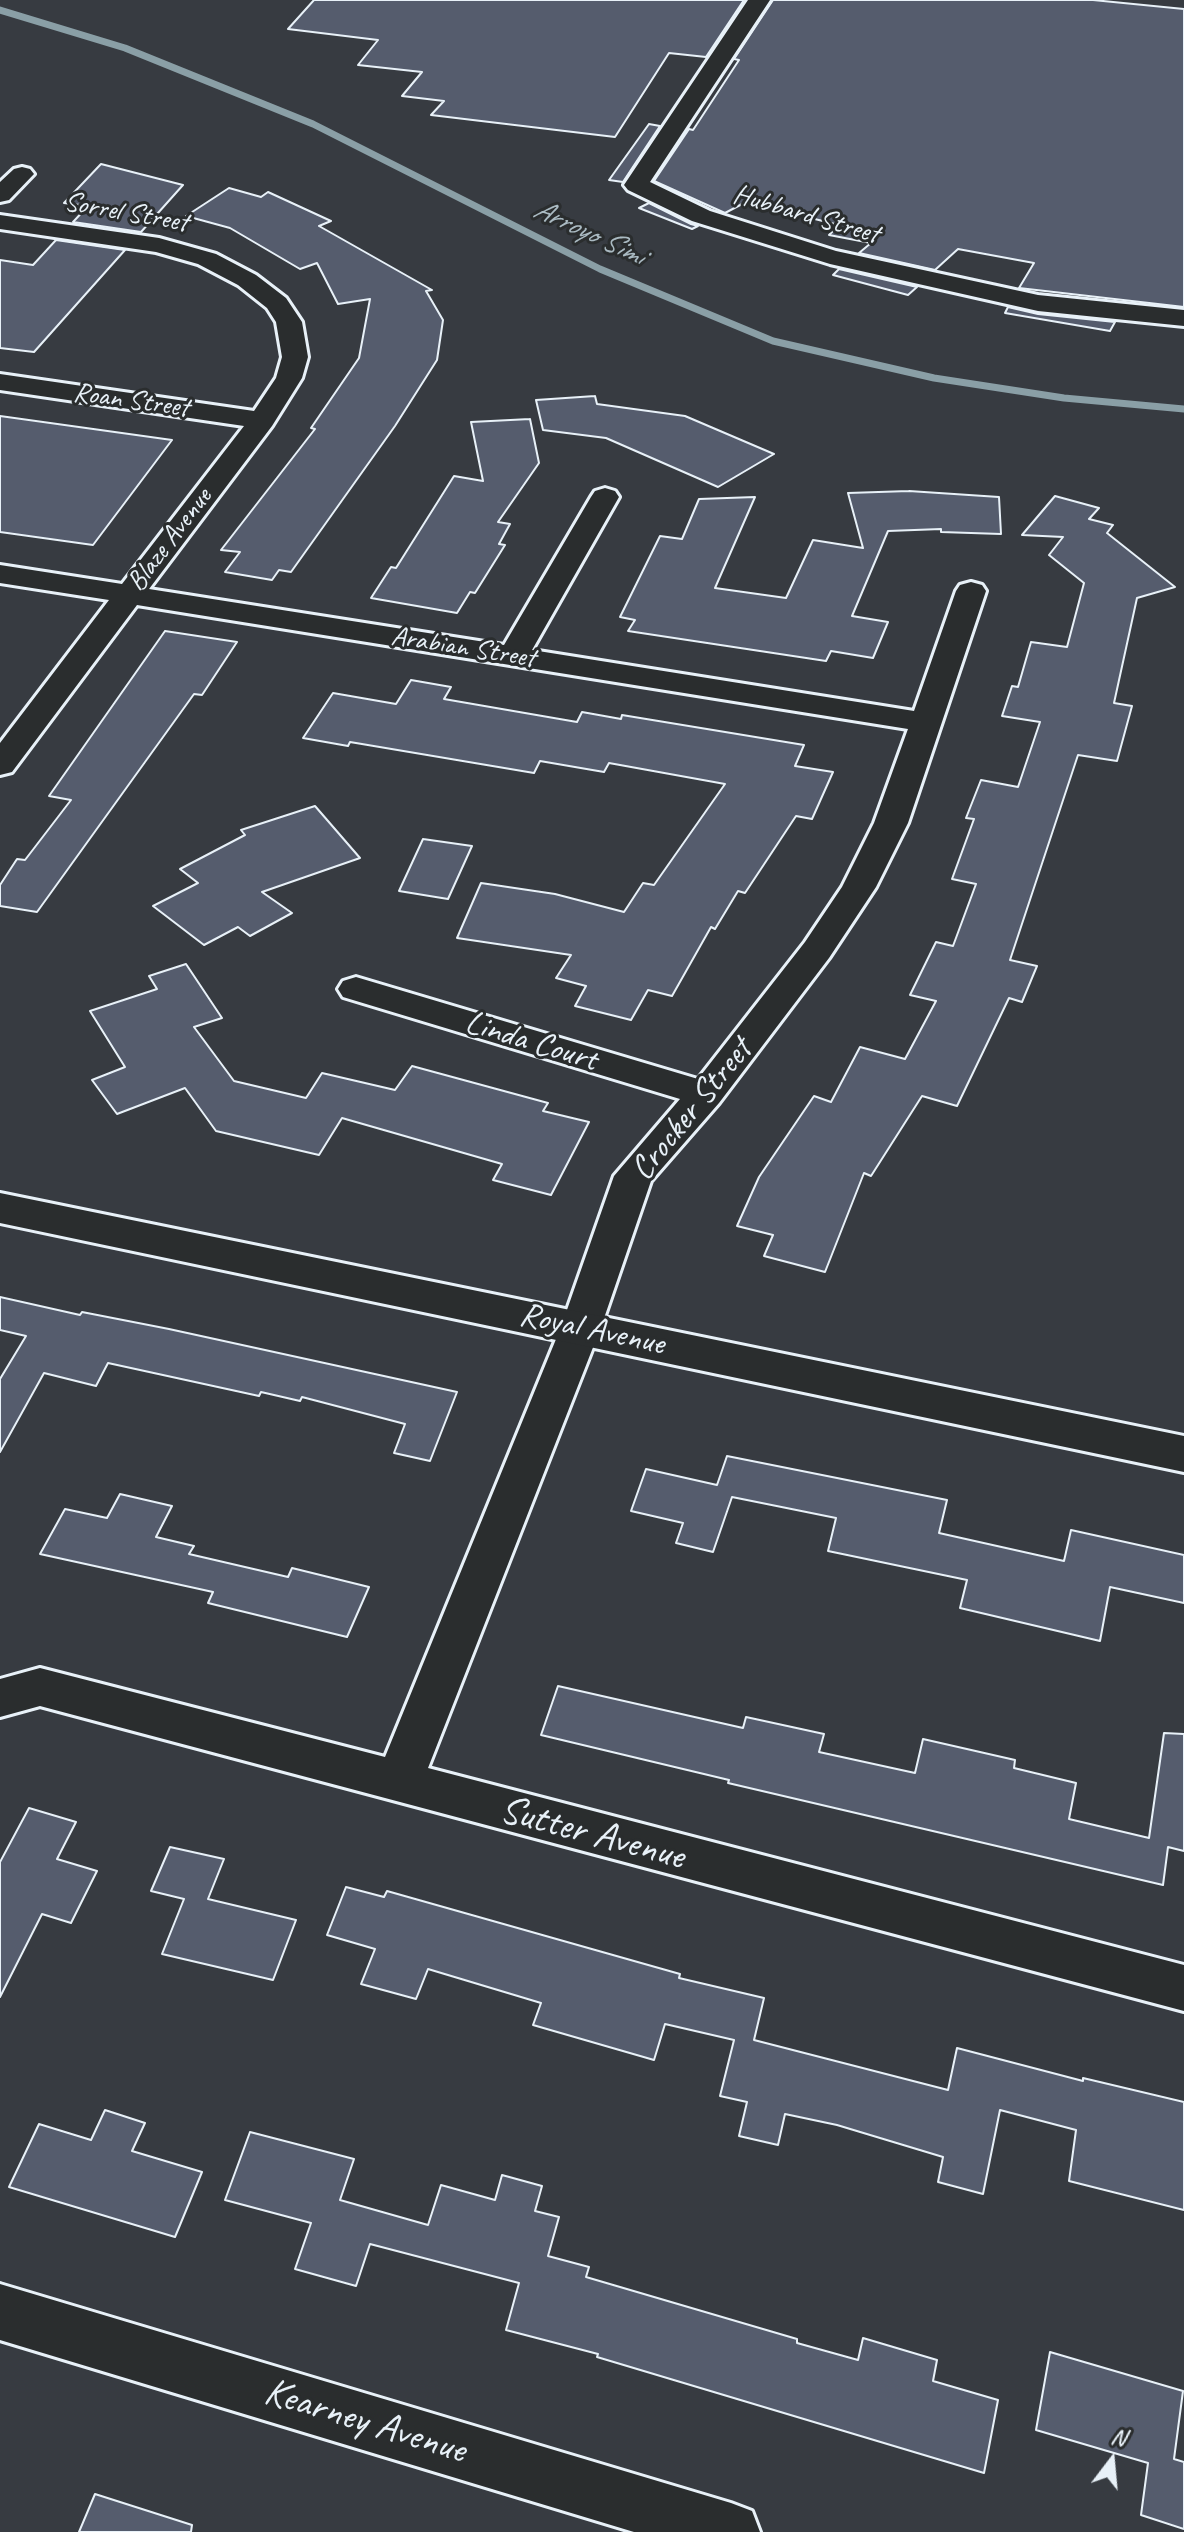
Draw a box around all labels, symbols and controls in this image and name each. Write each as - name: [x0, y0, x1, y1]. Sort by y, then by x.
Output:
- street label: Hubbard Street: [729, 178, 883, 252]
- street label: Sorrel Street: [62, 186, 190, 240]
- water label: Arroyo Simi: [528, 192, 650, 274]
- street label: Roan Street: [71, 376, 191, 426]
- street label: Blaze Avenue: [120, 482, 220, 598]
- street label: Arabian Street: [389, 620, 537, 676]
- street label: Linda Court: [460, 1003, 602, 1081]
- street label: Crocker Street: [623, 1031, 761, 1189]
- street label: Royal Avenue: [516, 1295, 668, 1365]
- street label: Sutter Avenue: [495, 1786, 689, 1882]
- street label: Kearney Avenue: [259, 2369, 471, 2475]
- north arrow: [1072, 2420, 1152, 2500]
- text: N: [1108, 2422, 1129, 2452]

